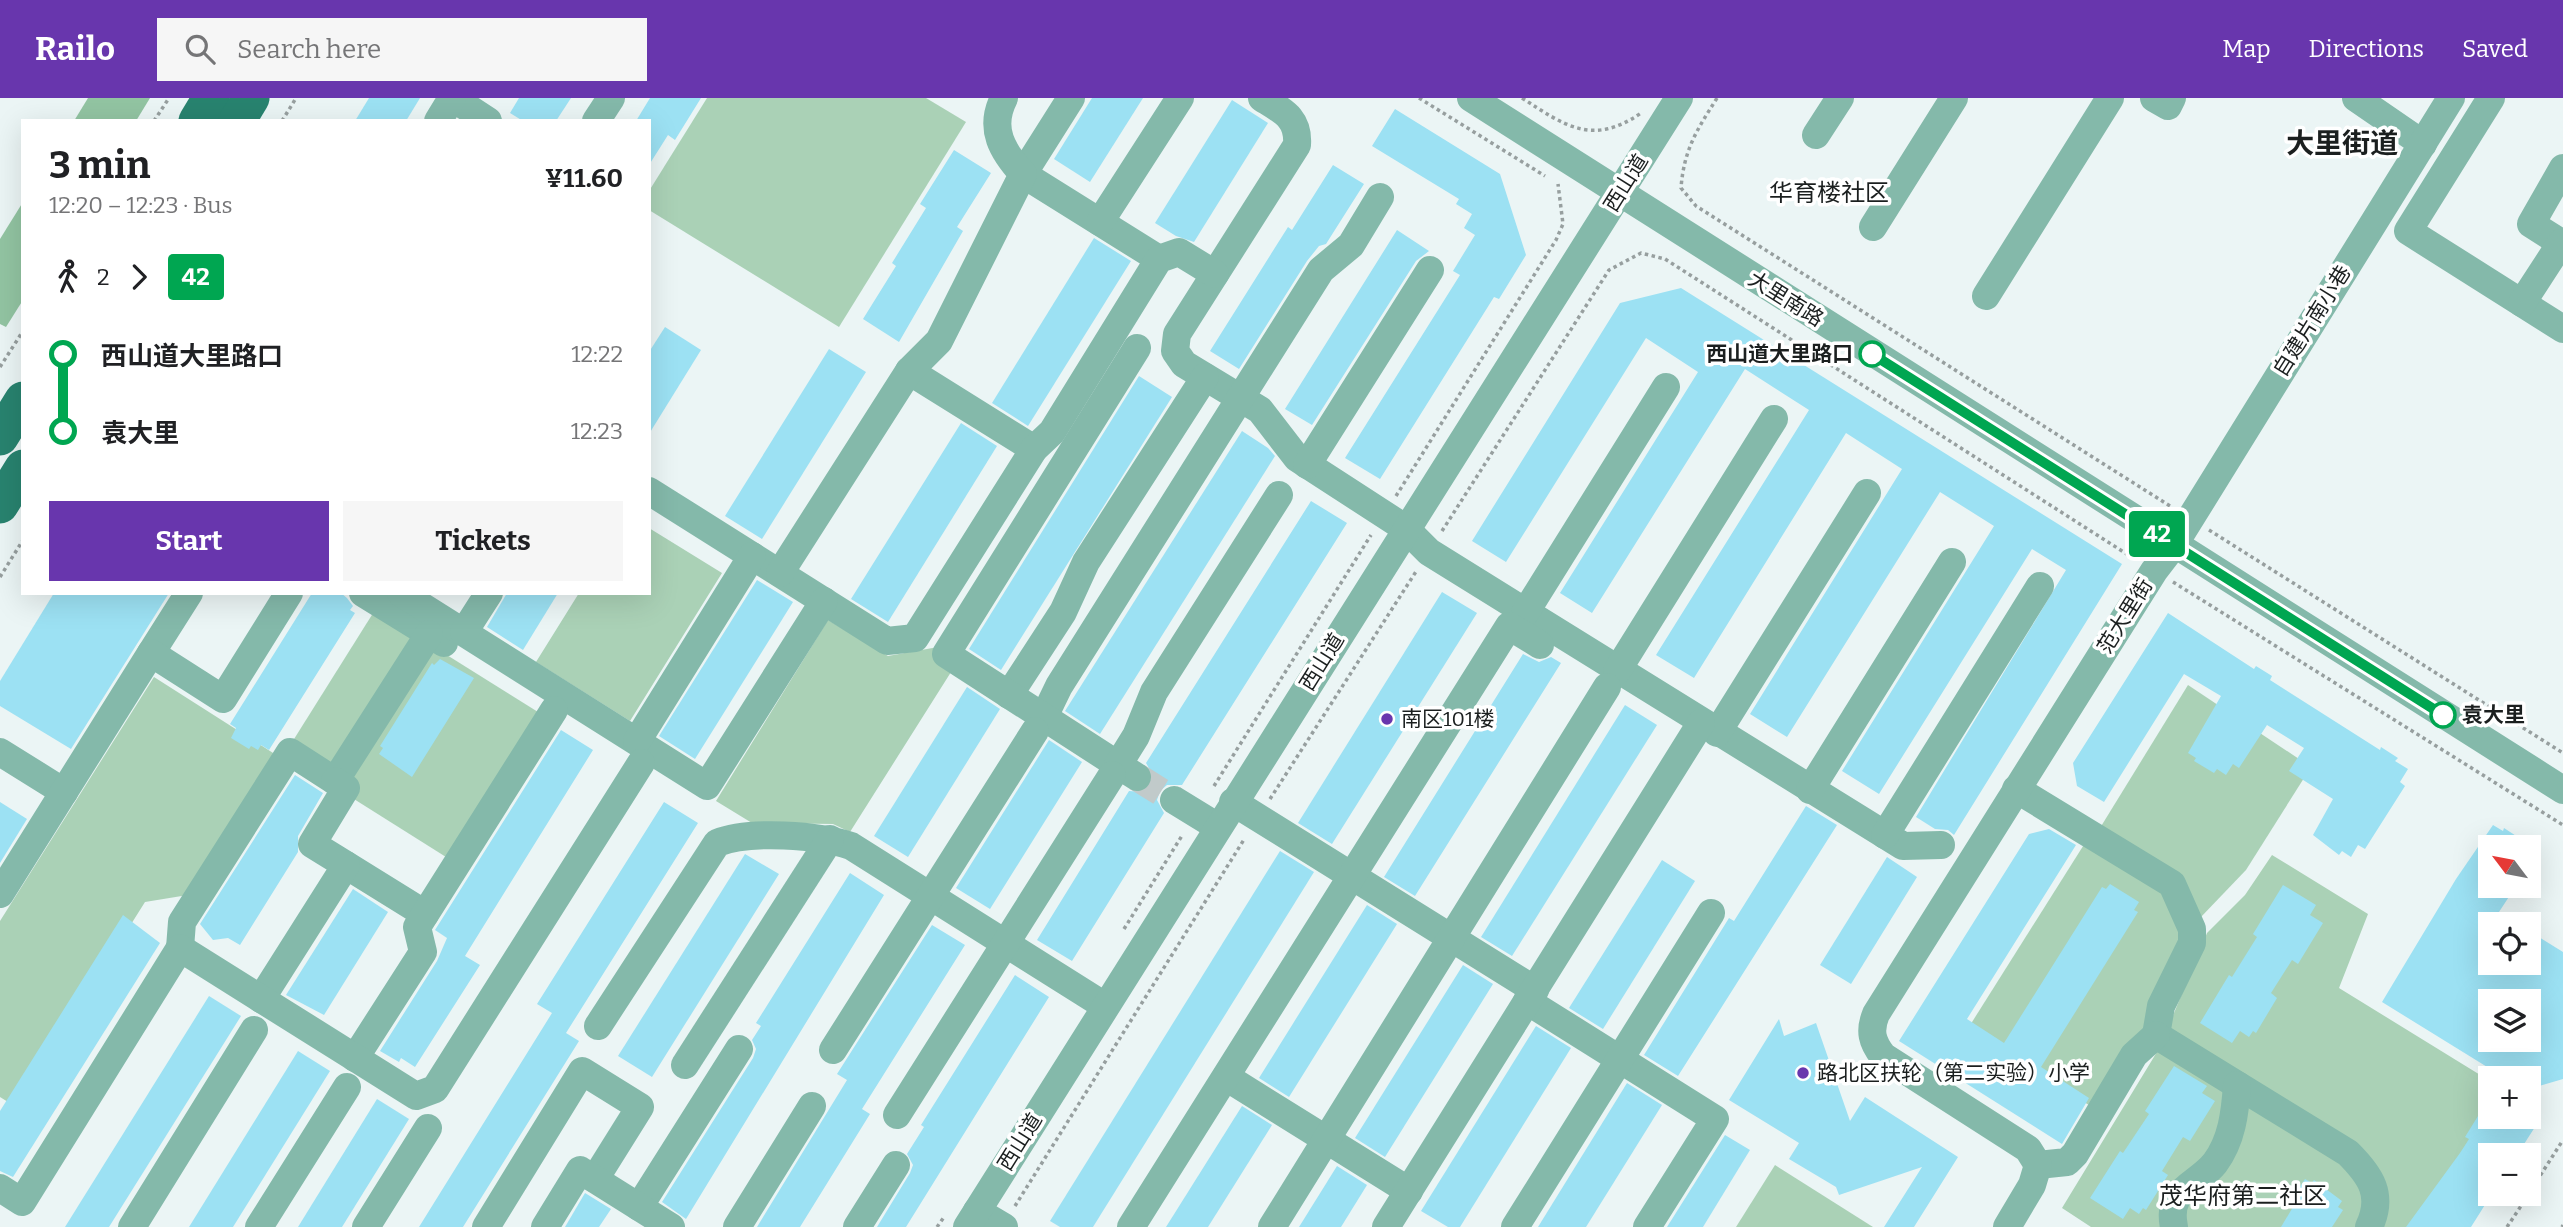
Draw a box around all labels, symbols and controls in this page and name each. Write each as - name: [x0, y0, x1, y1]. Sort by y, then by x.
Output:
- search box: [157, 18, 647, 81]
- text: Railo: [35, 29, 115, 69]
- icon: search: [181, 30, 219, 68]
- text: Search here: [237, 34, 381, 65]
- text: Map: [2222, 35, 2271, 63]
- text: Directions: [2309, 35, 2424, 63]
- text: Saved: [2462, 35, 2528, 63]
- district label: 大里街道: [2286, 127, 2398, 160]
- text: 3 min: [49, 142, 151, 188]
- street label: 西山道: [1598, 149, 1654, 217]
- text: ¥11.60: [545, 163, 623, 194]
- district label: 华育楼社区: [1769, 179, 1889, 207]
- text: 12:20 – 12:23 · Bus: [49, 191, 232, 219]
- icon: walk: [49, 258, 87, 296]
- icon: forward: [120, 258, 158, 296]
- street label: 自建片南小巷: [2268, 261, 2356, 381]
- text: 2: [97, 263, 110, 291]
- text: 42: [182, 263, 210, 291]
- street label: 大里南路: [1743, 266, 1829, 332]
- text: 12:22: [571, 340, 623, 368]
- text: 西山道大里路口: [101, 341, 283, 372]
- place label: 西山道大里路口: [1706, 341, 1853, 367]
- marker: 西山道大里路口: [1859, 341, 1885, 367]
- text: 12:23: [571, 417, 623, 445]
- text: 袁大里: [101, 418, 179, 449]
- button: Start: [49, 501, 329, 581]
- button: Tickets: [343, 501, 623, 581]
- line badge: 42: [2126, 511, 2188, 557]
- text: 42: [2143, 520, 2171, 548]
- street label: 范大里街: [2092, 573, 2158, 659]
- street label: 西山道: [1294, 628, 1350, 696]
- marker: 袁大里: [2430, 702, 2456, 728]
- place label: 袁大里: [2462, 702, 2525, 728]
- place label: 南区101楼: [1401, 706, 1494, 732]
- marker: 南区101楼: [1379, 711, 1395, 727]
- north arrow: [2478, 835, 2541, 898]
- map controls: [2478, 835, 2541, 1206]
- button: locate: [2478, 912, 2541, 975]
- button: layers: [2478, 989, 2541, 1052]
- place label: 路北区扶轮（第二实验）小学: [1817, 1060, 2090, 1086]
- marker: 路北区扶轮（第二实验）小学: [1795, 1065, 1811, 1081]
- button: +: [2478, 1066, 2541, 1129]
- street label: 西山道: [992, 1108, 1048, 1176]
- button: −: [2478, 1143, 2541, 1206]
- district label: 茂华府第二社区: [2159, 1182, 2327, 1210]

